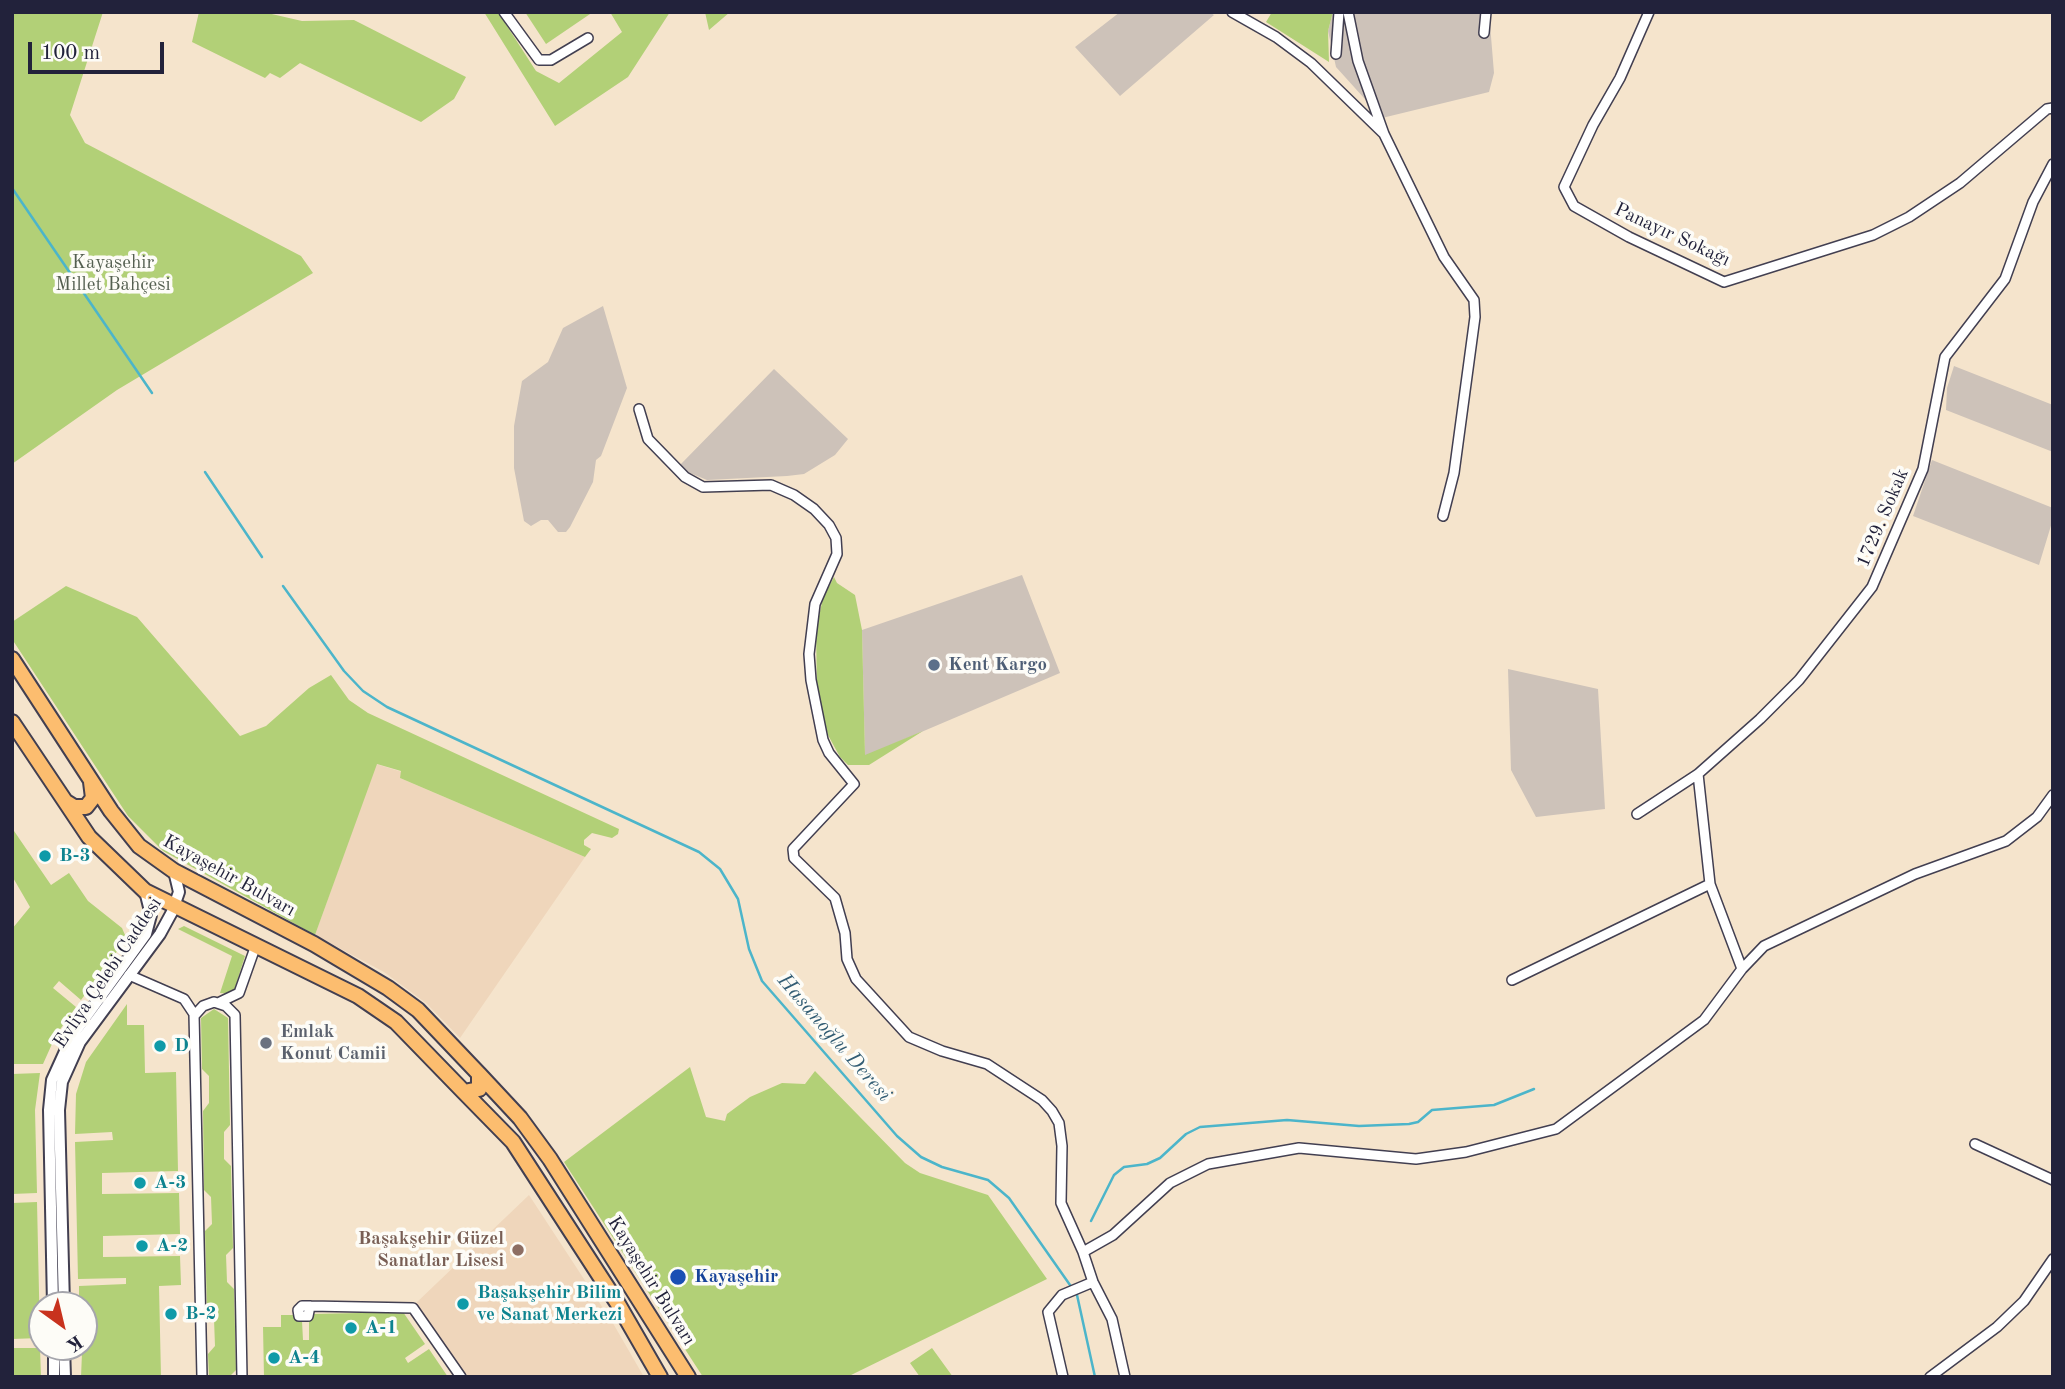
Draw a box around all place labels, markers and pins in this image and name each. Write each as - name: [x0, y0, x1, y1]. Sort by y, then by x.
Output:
- place label: Kent Kargo: [948, 654, 1047, 676]
- marker: Kent Kargo: [926, 657, 942, 673]
- place label: B-3: [59, 845, 91, 867]
- marker: B-3: [37, 848, 53, 864]
- place label: Emlak Konut Camii: [280, 1021, 386, 1065]
- place label: D: [174, 1035, 189, 1057]
- marker: Emlak Konut Camii: [258, 1035, 274, 1051]
- marker: D: [152, 1038, 168, 1054]
- place label: A-3: [154, 1172, 186, 1194]
- marker: A-3: [132, 1175, 148, 1191]
- place label: Başakşehir Güzel Sanatlar Lisesi: [358, 1228, 504, 1272]
- place label: A-2: [156, 1235, 188, 1257]
- marker: A-2: [134, 1238, 150, 1254]
- marker: Başakşehir Güzel Sanatlar Lisesi: [510, 1242, 526, 1258]
- place label: Kayaşehir: [694, 1266, 778, 1288]
- marker: Kayaşehir: [668, 1267, 688, 1287]
- place label: Başakşehir Bilim ve Sanat Merkezi: [477, 1282, 622, 1326]
- marker: Başakşehir Bilim ve Sanat Merkezi: [455, 1296, 471, 1312]
- place label: B-2: [185, 1303, 217, 1325]
- marker: B-2: [163, 1306, 179, 1322]
- place label: A-1: [365, 1317, 397, 1339]
- marker: A-1: [343, 1320, 359, 1336]
- place label: A-4: [288, 1347, 320, 1369]
- marker: A-4: [266, 1350, 282, 1366]

